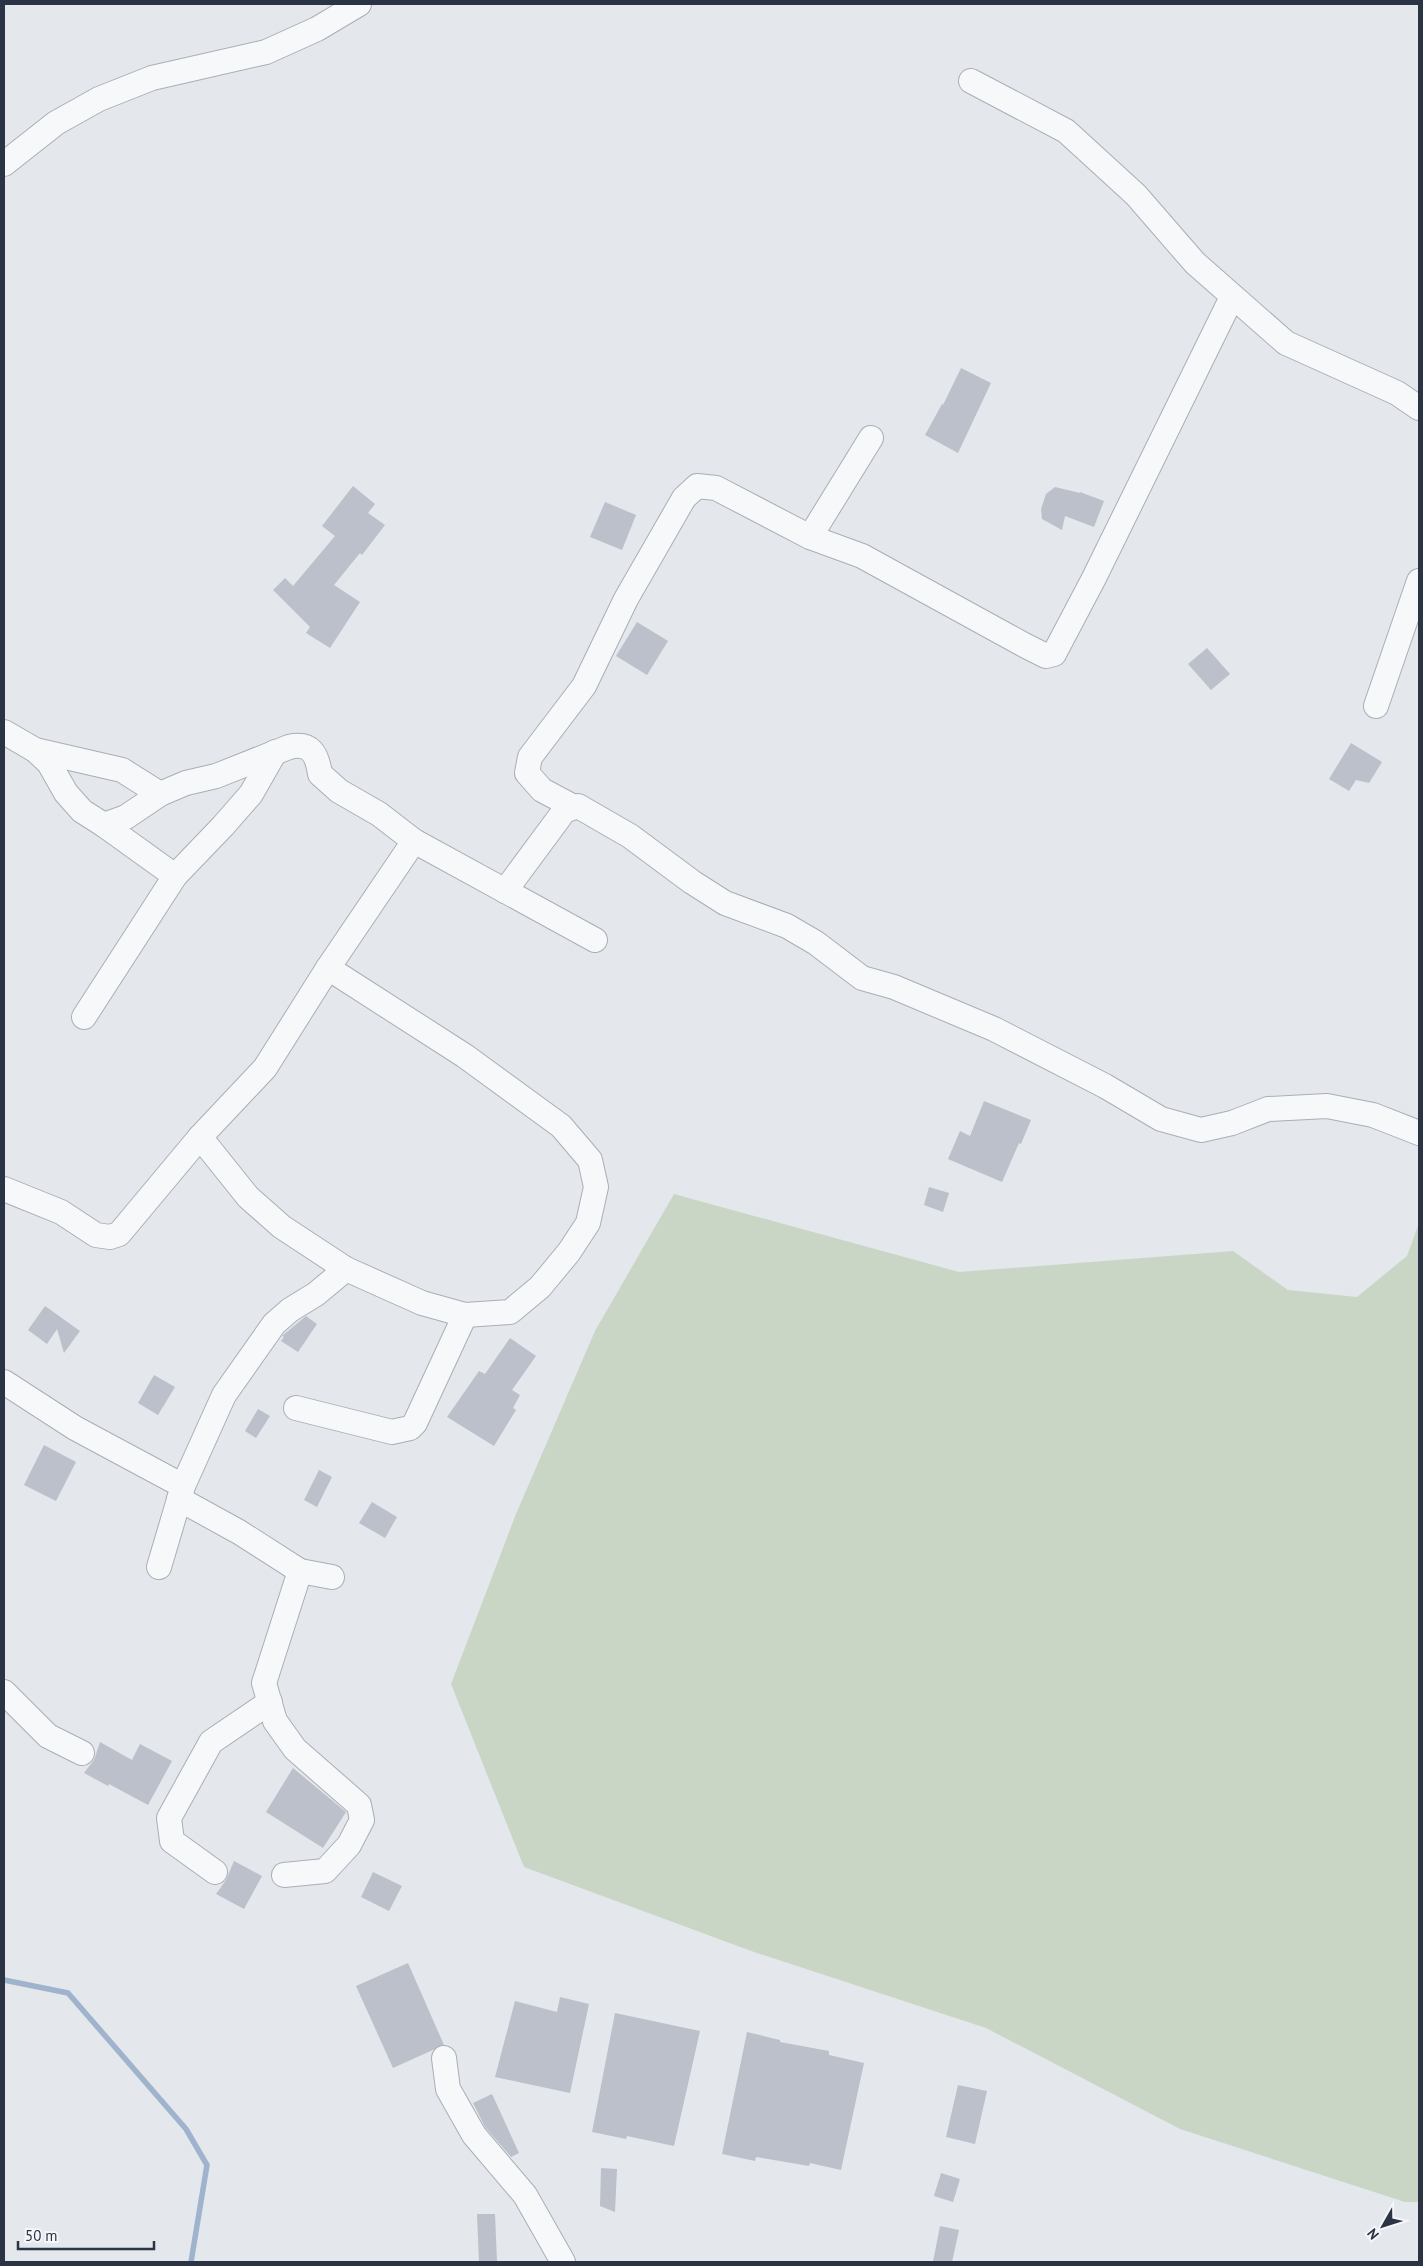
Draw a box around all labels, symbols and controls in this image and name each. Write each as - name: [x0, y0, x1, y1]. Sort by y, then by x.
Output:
- north arrow: [1358, 2201, 1408, 2251]
- scale bar: [18, 2218, 154, 2250]
- text: N: [1363, 2225, 1383, 2243]
- text: 50 m: [25, 2226, 58, 2245]

